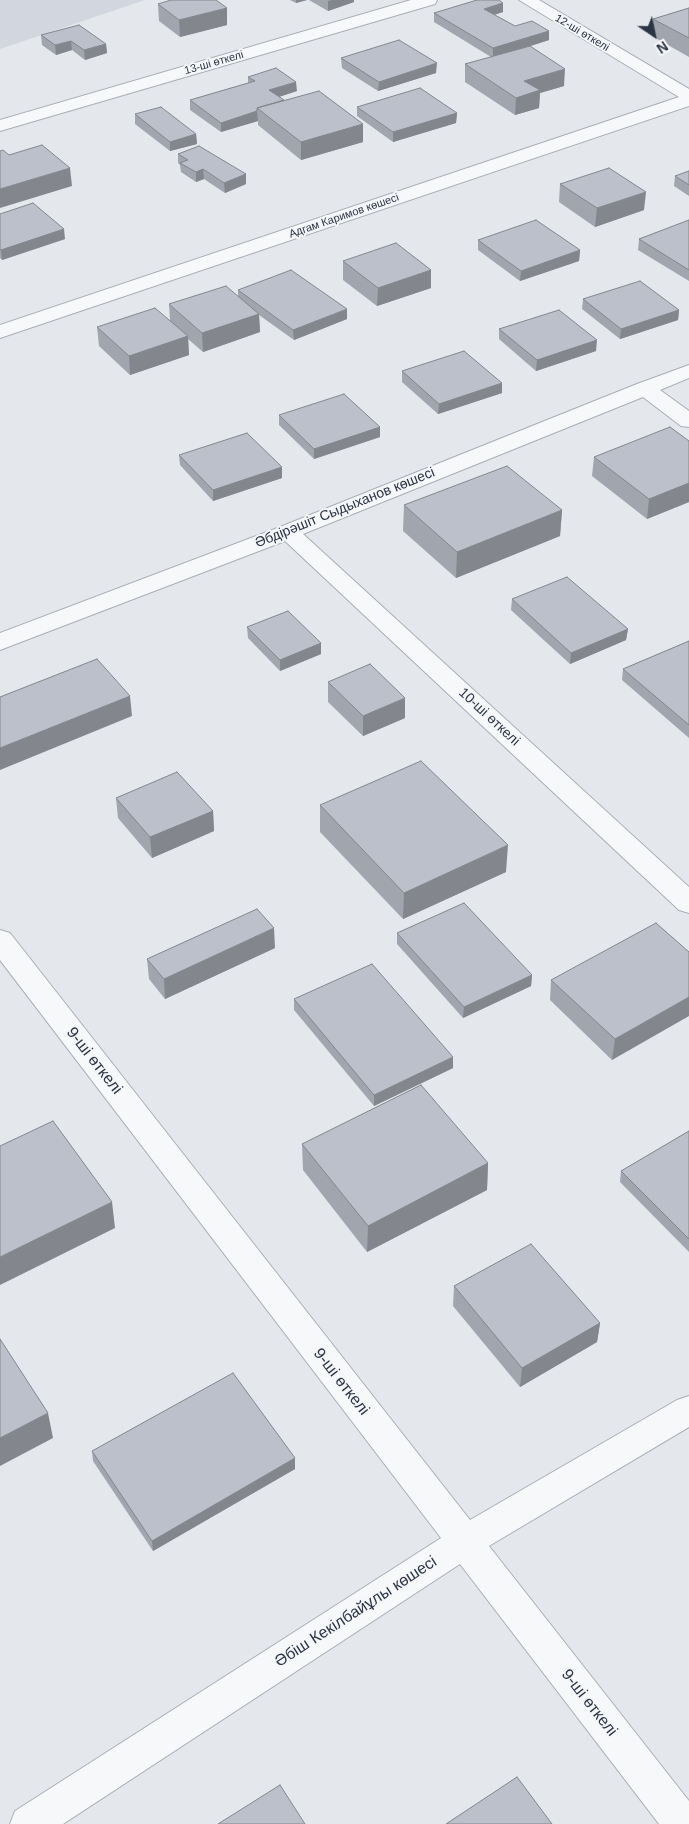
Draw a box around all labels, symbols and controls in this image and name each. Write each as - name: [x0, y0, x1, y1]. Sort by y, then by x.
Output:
- north arrow: [629, 10, 679, 60]
- street label: 12-ші өткелі: [552, 12, 612, 54]
- text: N: [654, 38, 671, 57]
- street label: 13-ші өткелі: [183, 48, 245, 78]
- street label: Адгам Каримов көшесі: [287, 191, 401, 241]
- street label: Әбдірәшіт Сыдыханов көшесі: [253, 464, 437, 552]
- street label: 10-ші өткелі: [455, 684, 523, 750]
- street label: 9-ші өткелі: [62, 1024, 126, 1098]
- street label: 9-ші өткелі: [309, 1345, 373, 1419]
- street label: Әбіш Кекілбайұлы көшесі: [271, 1552, 441, 1672]
- street label: 9-ші өткелі: [557, 1666, 621, 1740]

